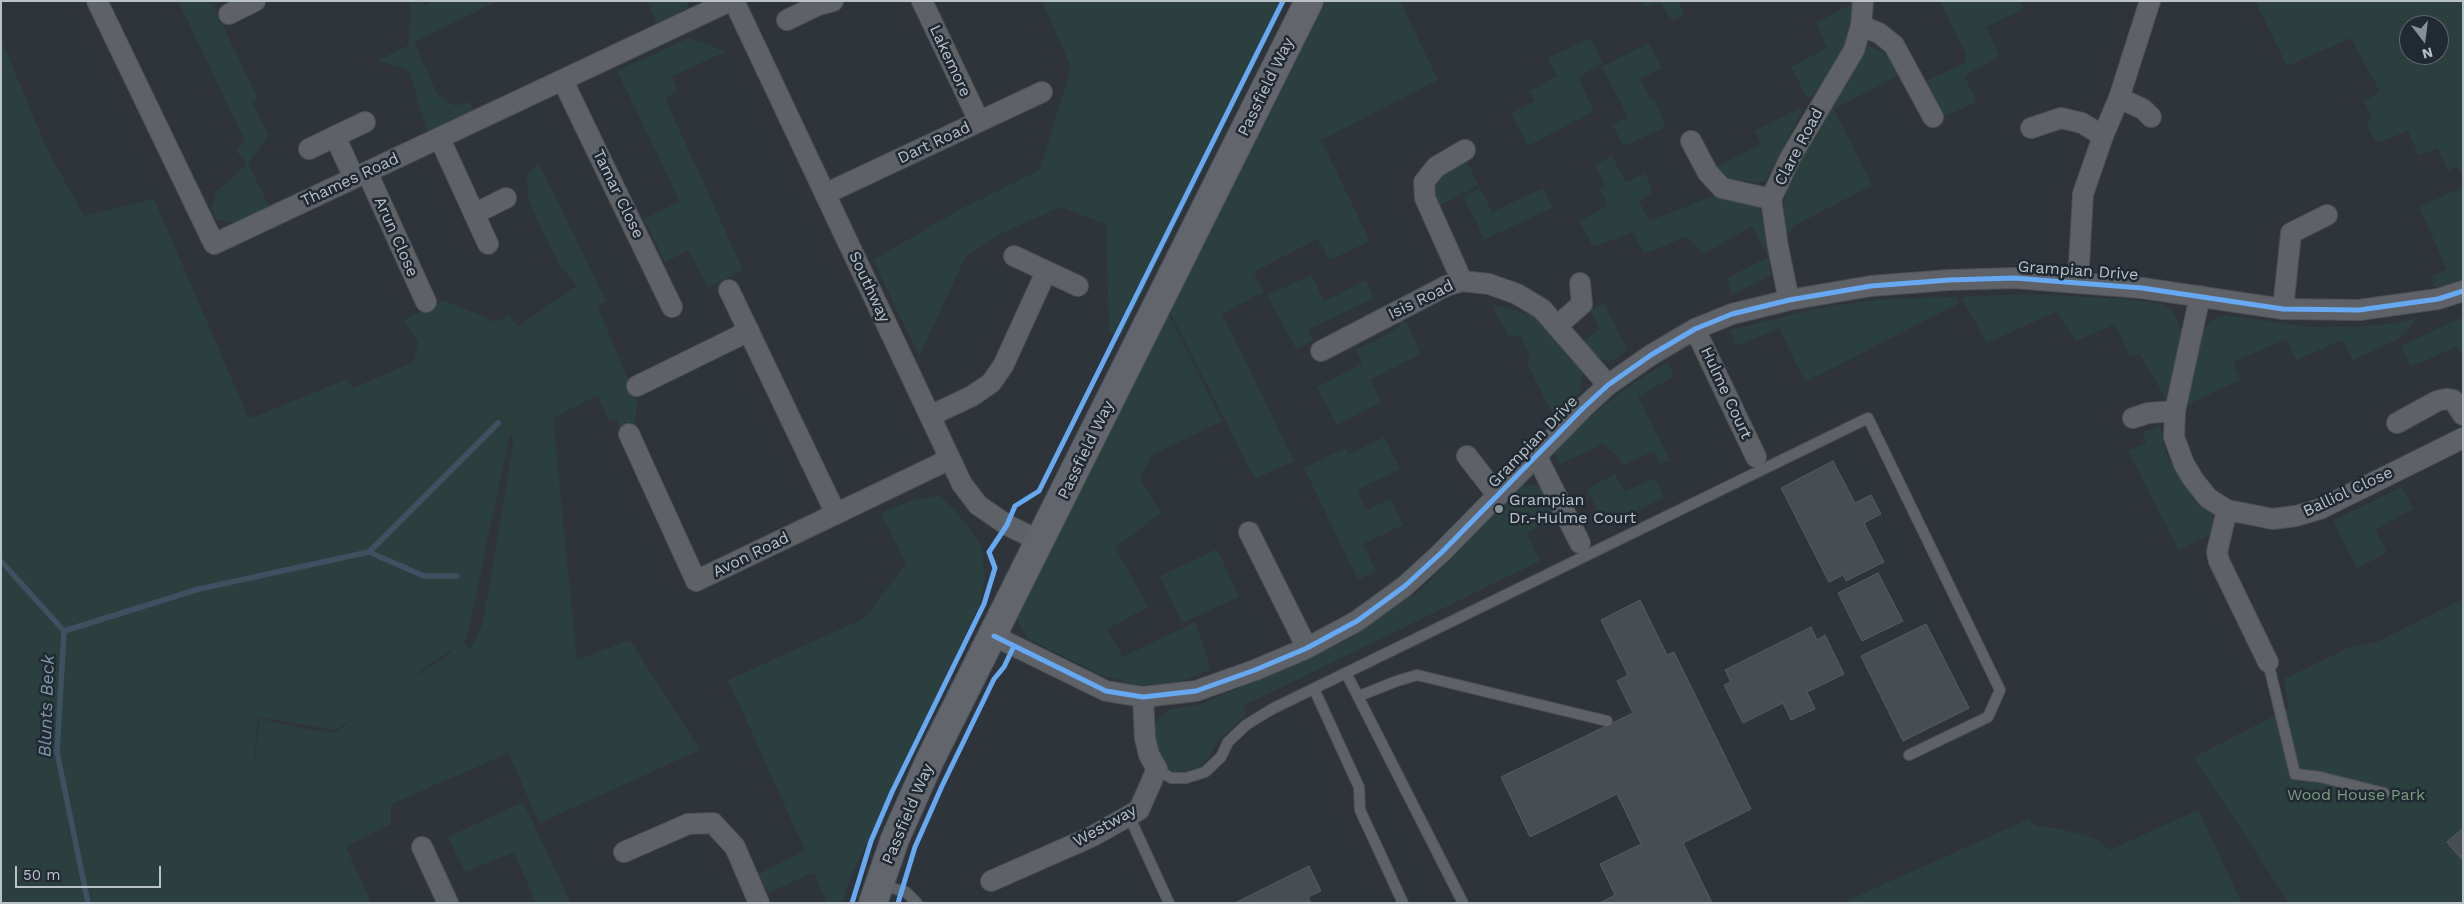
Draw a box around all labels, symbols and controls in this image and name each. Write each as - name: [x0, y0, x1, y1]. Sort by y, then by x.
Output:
- north arrow: [2399, 15, 2449, 65]
- street label: Lakemore: [925, 22, 975, 100]
- street label: Passfield Way: [1234, 35, 1298, 139]
- text: N: [2421, 44, 2435, 63]
- street label: Clare Road: [1771, 105, 1827, 189]
- street label: Dart Road: [895, 118, 973, 168]
- street label: Tamar Close: [588, 146, 648, 242]
- street label: Thames Road: [298, 149, 402, 211]
- street label: Arun Close: [370, 194, 422, 280]
- street label: Southway: [844, 248, 894, 326]
- street label: Grampian Drive: [2017, 257, 2139, 285]
- street label: Isis Road: [1385, 276, 1457, 324]
- street label: Hulme Court: [1696, 344, 1756, 442]
- street label: Grampian Drive: [1484, 392, 1582, 492]
- street label: Passfield Way: [1054, 398, 1118, 502]
- street label: Balliol Close: [2300, 463, 2396, 521]
- place label: Grampian Dr.-Hulme Court: [1509, 490, 1636, 528]
- marker: Grampian Dr.-Hulme Court: [1493, 503, 1505, 515]
- street label: Avon Road: [710, 528, 792, 582]
- water label: Blunts Beck: [34, 654, 60, 758]
- street label: Passfield Way: [878, 761, 938, 867]
- park label: Wood House Park: [2287, 785, 2425, 805]
- street label: Westway: [1070, 801, 1140, 851]
- scale bar: [18, 856, 164, 888]
- text: 50 m: [23, 866, 60, 884]

